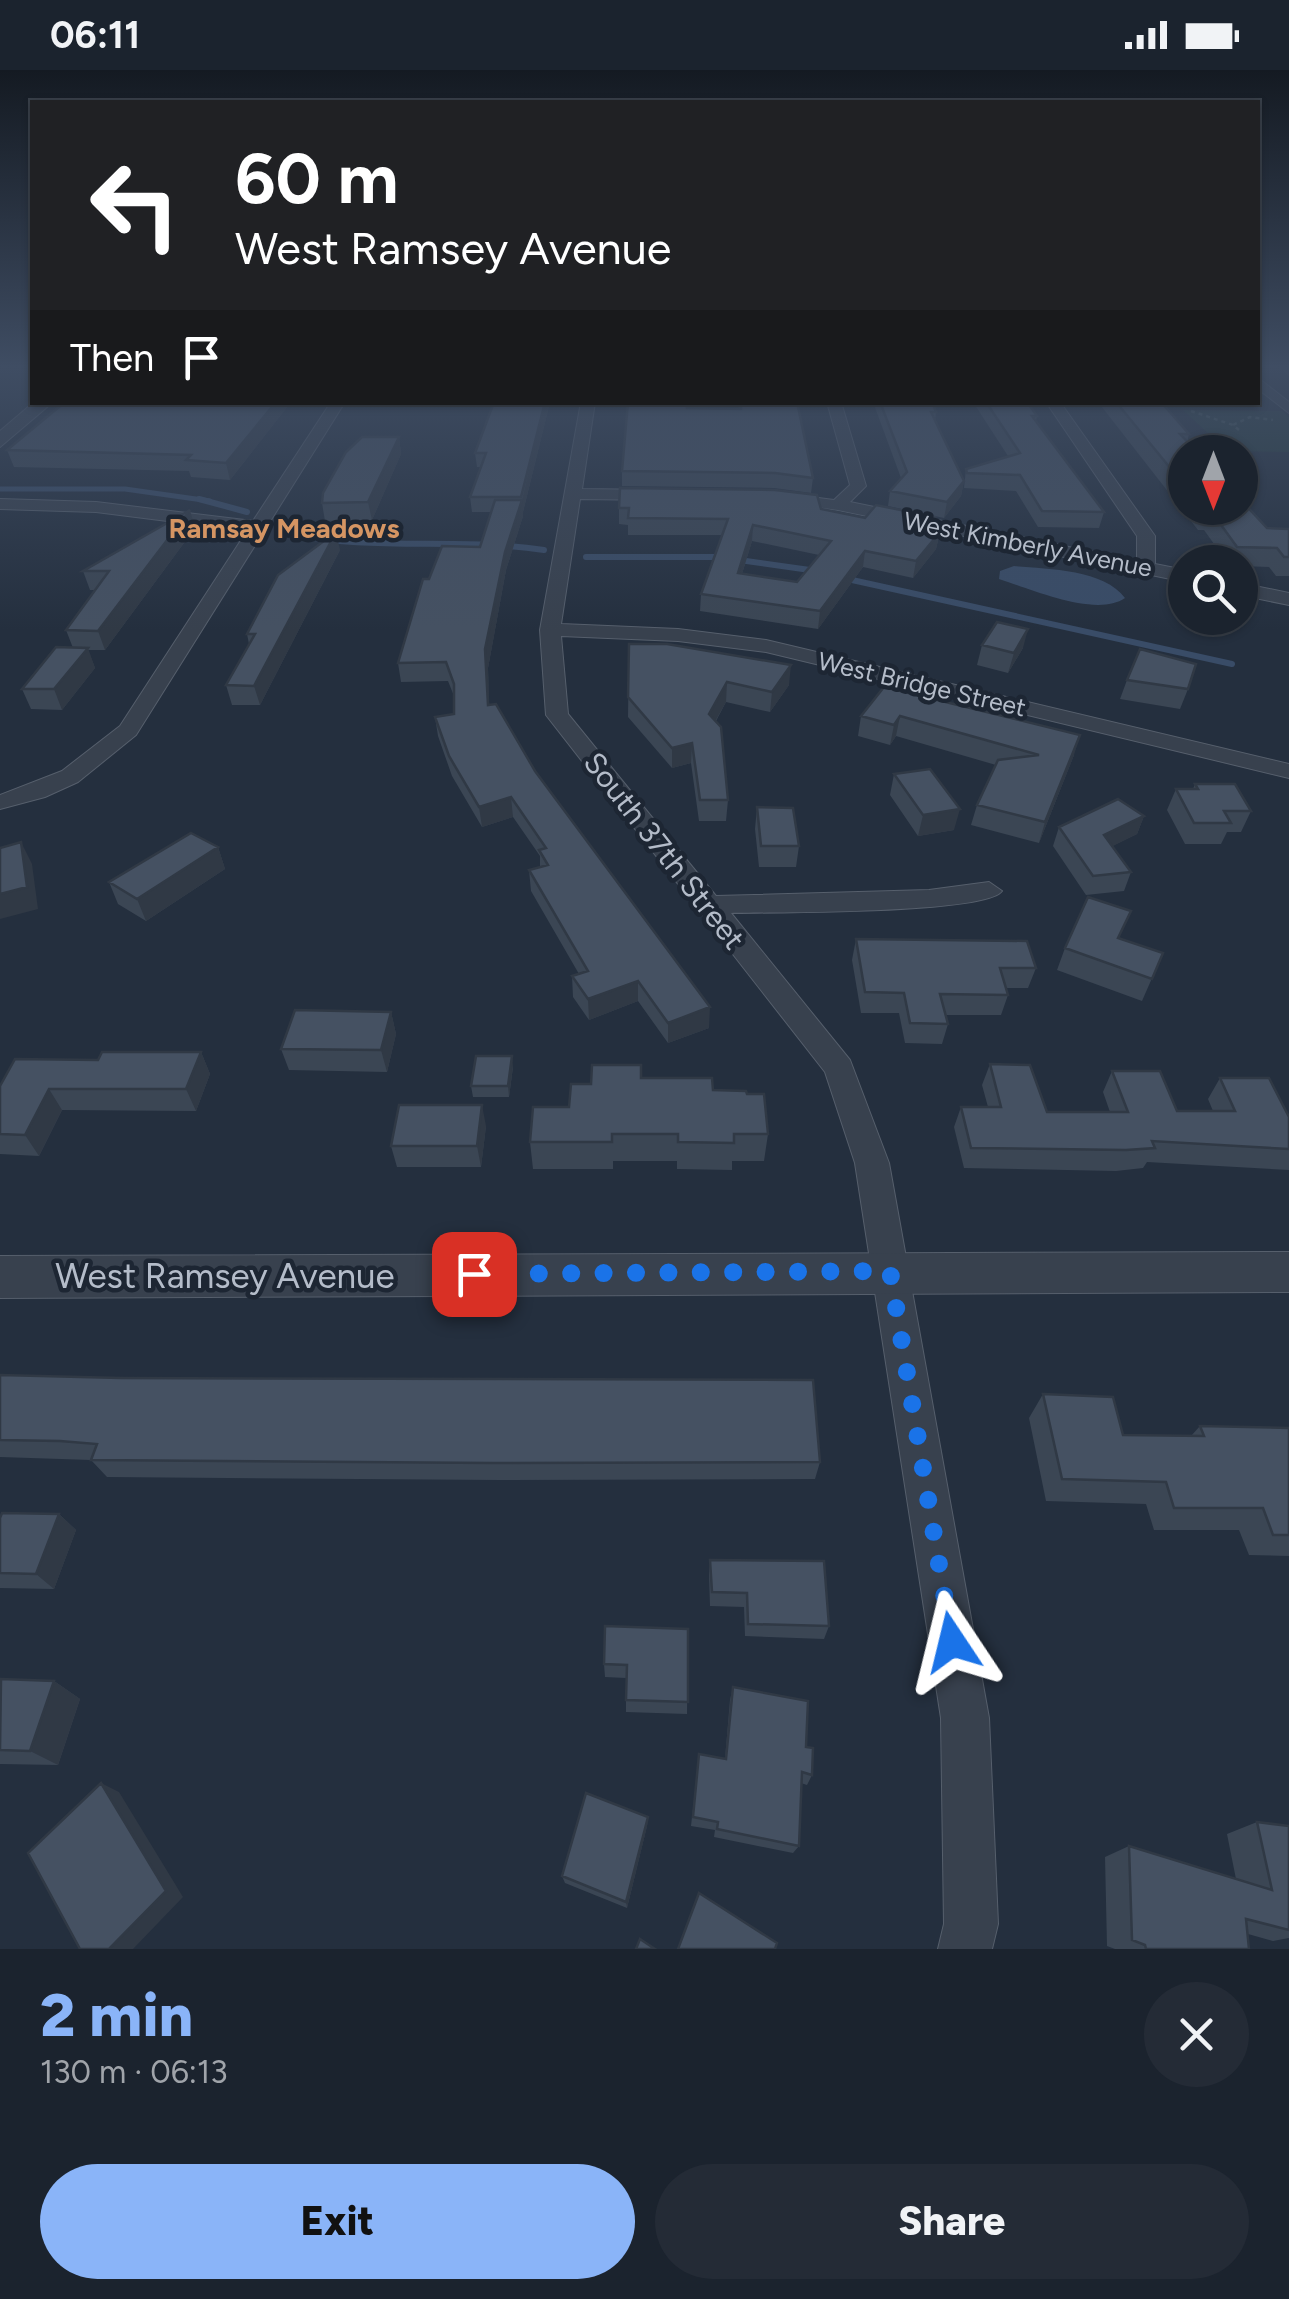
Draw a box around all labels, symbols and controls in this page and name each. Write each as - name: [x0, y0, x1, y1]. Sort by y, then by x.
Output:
- text: 06:11: [50, 12, 140, 58]
- text: 60 m: [235, 136, 399, 221]
- icon: left: [70, 140, 200, 270]
- text: West Ramsey Avenue: [235, 221, 671, 275]
- icon: arrive: [174, 330, 229, 385]
- text: Then: [70, 335, 154, 381]
- north arrow: [1168, 435, 1258, 525]
- map controls: [1168, 435, 1258, 635]
- street label: West Kimberly Avenue: [901, 505, 1155, 583]
- district label: Ramsay Meadows: [169, 511, 399, 545]
- button: search: [1168, 545, 1258, 635]
- street label: West Bridge Street: [815, 645, 1029, 723]
- street label: South 37th Street: [576, 745, 753, 957]
- pin: [432, 1232, 517, 1317]
- icon: arrive: [447, 1247, 502, 1302]
- street label: West Ramsey Avenue: [55, 1255, 395, 1297]
- position arrow: [900, 1590, 1004, 1694]
- text: 2 min: [40, 1979, 193, 2051]
- button: close: [1144, 1982, 1249, 2087]
- text: 130 m · 06:13: [40, 2053, 228, 2091]
- button: Exit: [40, 2164, 635, 2279]
- button: Share: [655, 2164, 1249, 2279]

